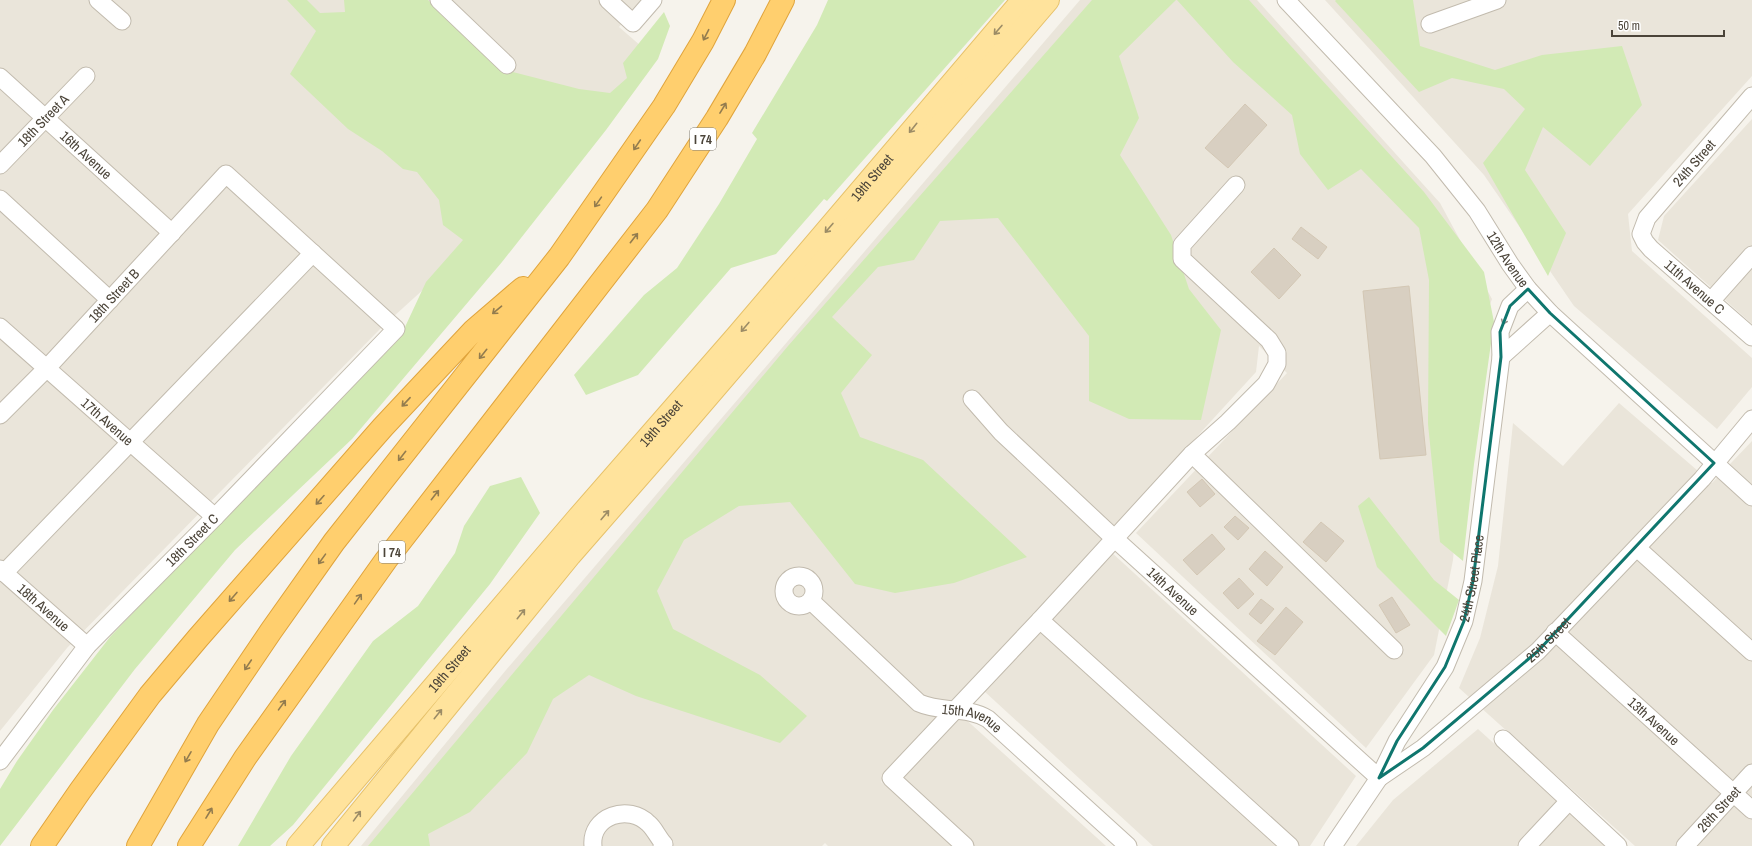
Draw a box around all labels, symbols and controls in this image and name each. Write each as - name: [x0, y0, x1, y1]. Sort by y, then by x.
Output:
- scale bar: [1612, 12, 1724, 38]
- text: 50 m: [1618, 18, 1640, 34]
- one-way arrow: [993, 24, 1002, 35]
- one-way arrow: [702, 28, 709, 40]
- street label: 18th Street A: [14, 90, 73, 151]
- one-way arrow: [720, 102, 728, 114]
- one-way arrow: [909, 123, 918, 134]
- street label: 16th Avenue: [56, 127, 116, 183]
- road number: I 74: [690, 128, 716, 150]
- street label: 24th Street: [1669, 136, 1719, 190]
- one-way arrow: [633, 139, 641, 151]
- street label: 19th Street: [847, 150, 897, 205]
- one-way arrow: [594, 196, 602, 207]
- one-way arrow: [825, 222, 834, 233]
- street label: 12th Avenue: [1483, 228, 1533, 291]
- one-way arrow: [630, 233, 639, 244]
- street label: 11th Avenue C: [1661, 256, 1729, 318]
- street label: 18th Street B: [84, 265, 143, 326]
- one-way arrow: [492, 305, 502, 314]
- one-way arrow: [1500, 313, 1508, 325]
- one-way arrow: [741, 321, 750, 332]
- one-way arrow: [478, 349, 487, 360]
- street label: 17th Avenue: [77, 394, 137, 450]
- street label: 19th Street: [635, 396, 686, 450]
- one-way arrow: [401, 397, 410, 407]
- one-way arrow: [398, 451, 406, 462]
- one-way arrow: [431, 490, 440, 501]
- one-way arrow: [315, 494, 324, 505]
- street label: 18th Street C: [162, 510, 222, 570]
- one-way arrow: [600, 510, 609, 520]
- street label: 24th Street Place: [1455, 534, 1488, 624]
- road number: I 74: [379, 541, 405, 563]
- one-way arrow: [318, 553, 326, 564]
- street label: 14th Avenue: [1143, 563, 1202, 619]
- street label: 18th Avenue: [14, 580, 73, 635]
- one-way arrow: [229, 592, 238, 602]
- one-way arrow: [354, 594, 362, 605]
- one-way arrow: [516, 608, 525, 619]
- street label: 25th Street: [1522, 613, 1574, 666]
- street label: 19th Street: [424, 642, 474, 696]
- one-way arrow: [244, 659, 252, 670]
- street label: 13th Avenue: [1624, 693, 1683, 749]
- one-way arrow: [278, 700, 286, 711]
- street label: 15th Avenue: [941, 700, 1006, 736]
- one-way arrow: [434, 709, 443, 720]
- one-way arrow: [184, 751, 192, 763]
- street label: 26th Street: [1693, 782, 1744, 836]
- one-way arrow: [205, 808, 213, 819]
- one-way arrow: [353, 810, 361, 821]

